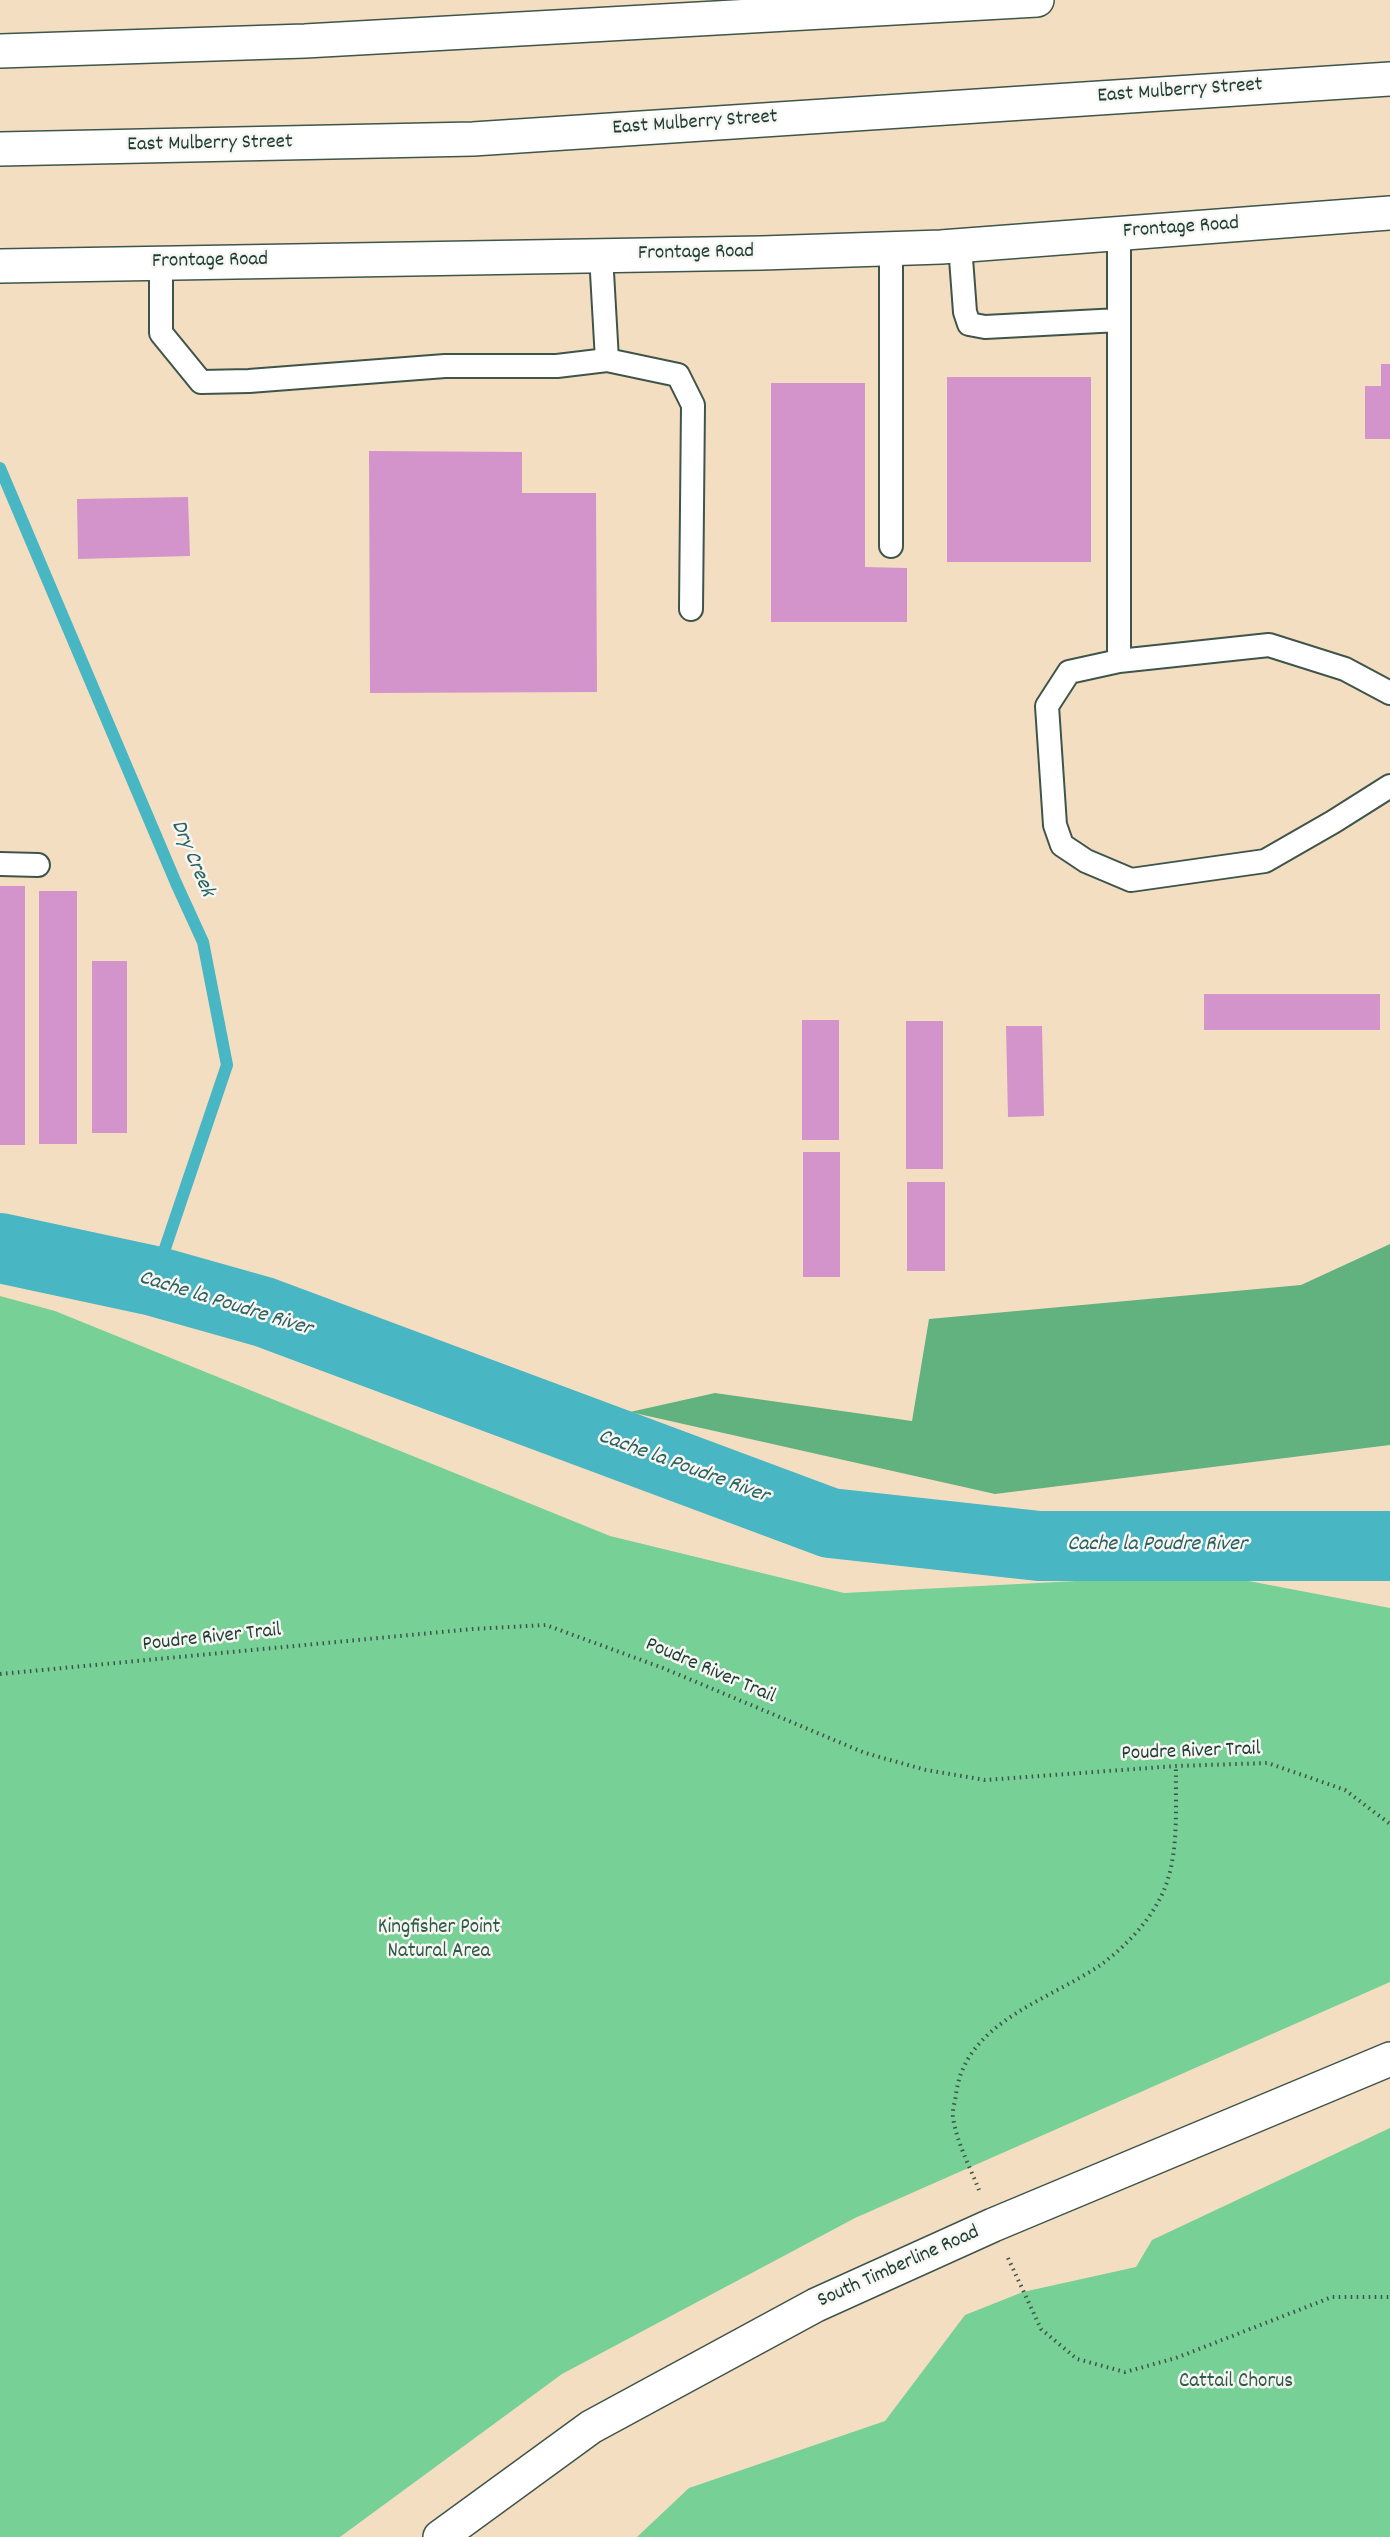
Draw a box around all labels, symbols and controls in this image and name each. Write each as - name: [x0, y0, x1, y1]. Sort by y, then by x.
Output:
- street label: East Mulberry Street: [1097, 74, 1263, 110]
- street label: East Mulberry Street: [612, 106, 778, 142]
- street label: East Mulberry Street: [127, 131, 293, 159]
- street label: Frontage Road: [1122, 212, 1240, 246]
- street label: Frontage Road: [638, 240, 754, 268]
- street label: Frontage Road: [152, 248, 268, 276]
- water label: Dry Creek: [163, 817, 219, 901]
- water label: Cache la Poudre River: [135, 1266, 315, 1344]
- water label: Cache la Poudre River: [594, 1425, 772, 1511]
- water label: Cache la Poudre River: [1067, 1533, 1247, 1559]
- street label: Poudre River Trail: [141, 1619, 283, 1659]
- street label: Poudre River Trail: [641, 1633, 779, 1711]
- street label: Poudre River Trail: [1121, 1738, 1261, 1768]
- park label: Kingfisher Point Natural Area: [378, 1916, 500, 1966]
- street label: South Timberline Road: [814, 2221, 984, 2315]
- park label: Cattail Chorus: [1179, 2370, 1293, 2396]

